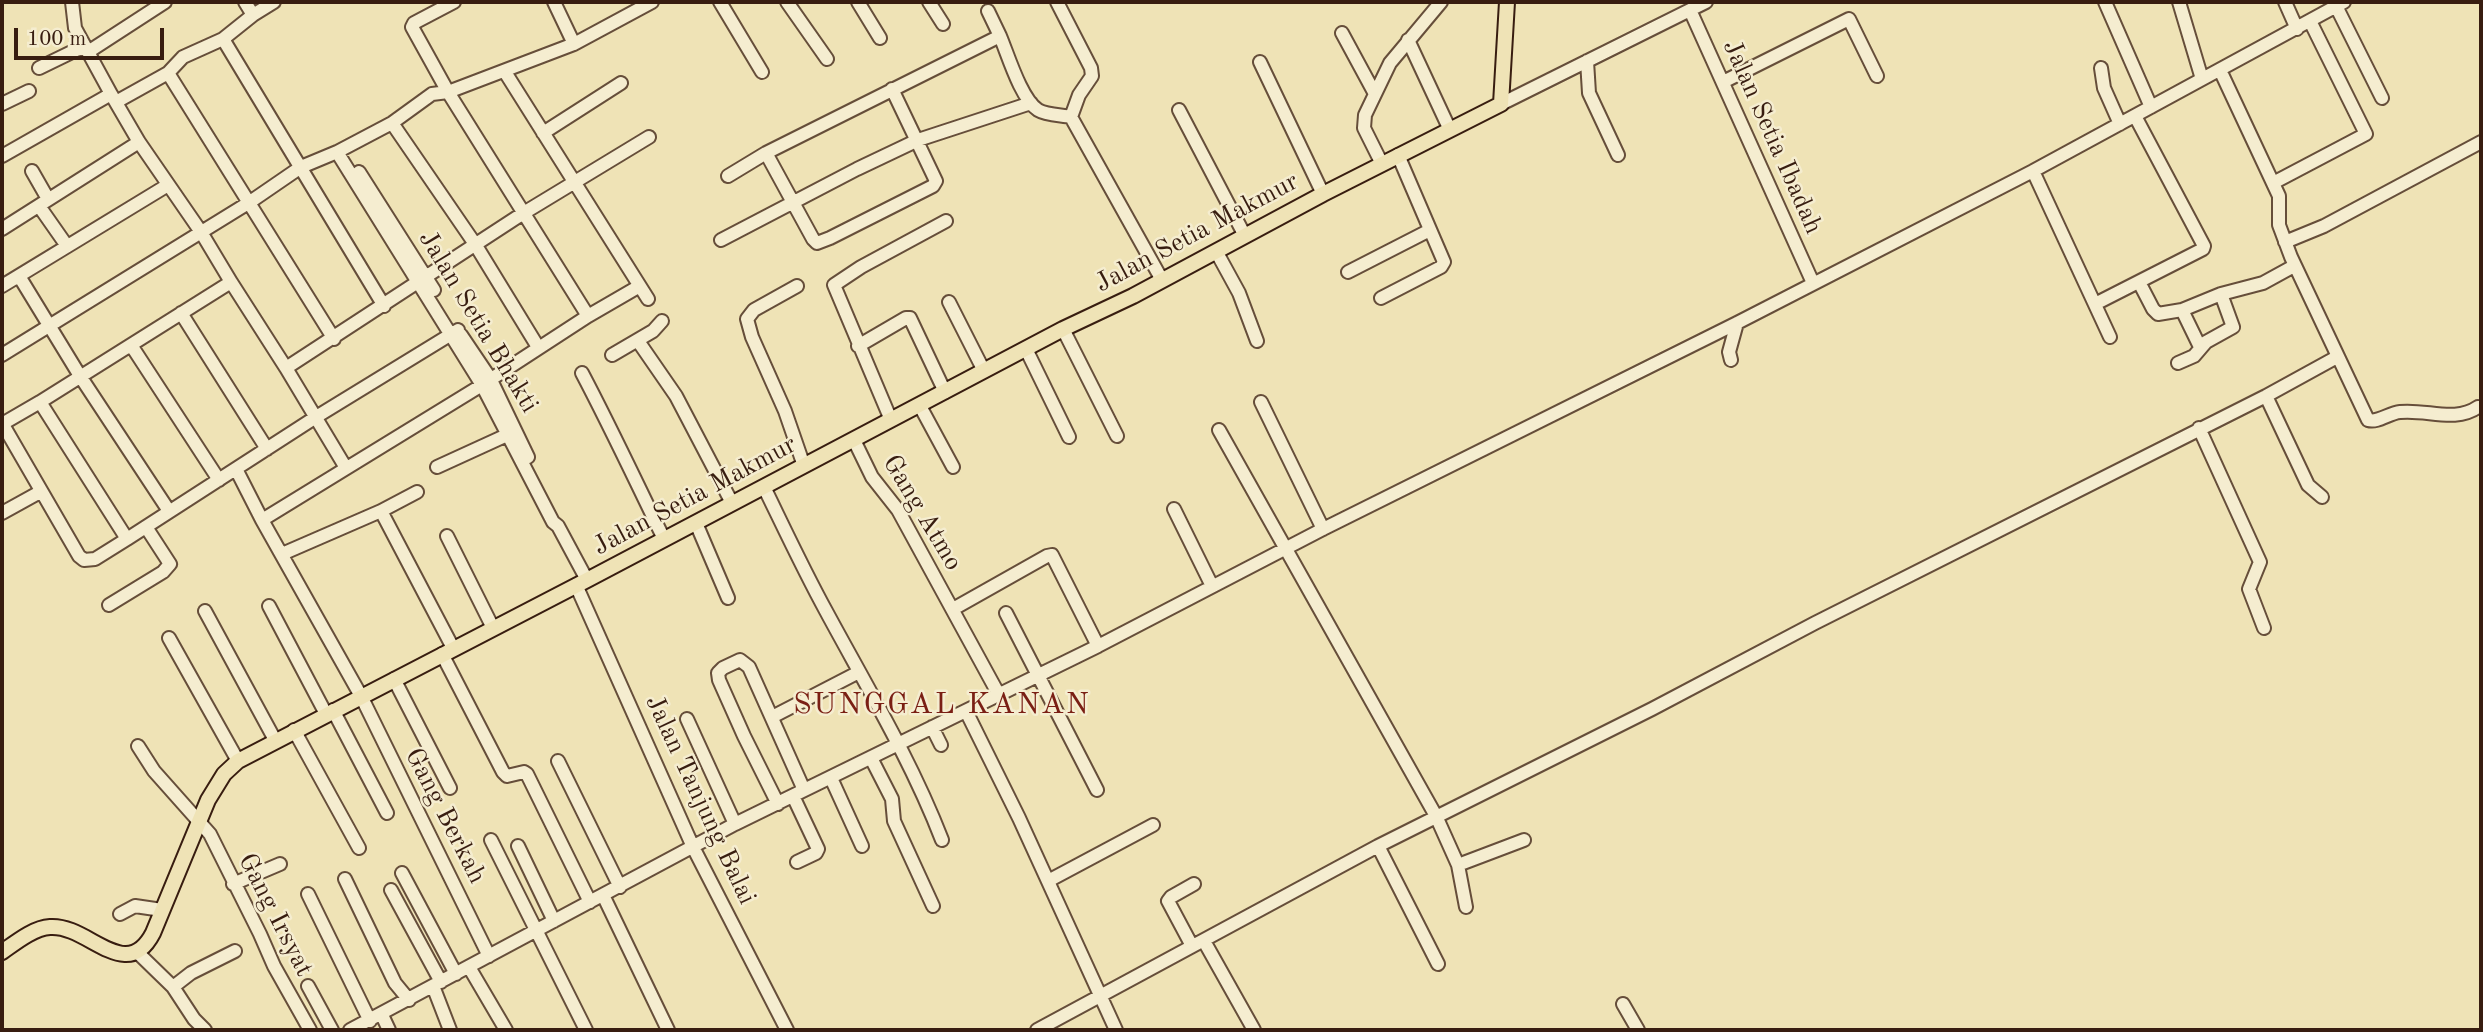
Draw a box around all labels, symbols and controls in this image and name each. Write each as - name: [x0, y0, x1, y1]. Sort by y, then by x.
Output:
- scale bar: [18, 14, 168, 58]
- text: 100 m: [27, 29, 86, 50]
- street label: Jalan Setia Ibadah: [1715, 35, 1829, 239]
- street label: Jalan Setia Makmur: [1090, 166, 1304, 300]
- street label: Jalan Setia Bhakti: [411, 225, 545, 419]
- street label: Jalan Setia Makmur: [588, 429, 802, 563]
- street label: Gang Atmo: [875, 449, 969, 577]
- district label: SUNGGAL KANAN: [795, 687, 1089, 723]
- street label: Jalan Tanjung Balai: [638, 690, 762, 910]
- street label: Gang Berkah: [398, 743, 492, 889]
- street label: Gang Irsyat: [231, 848, 319, 982]

